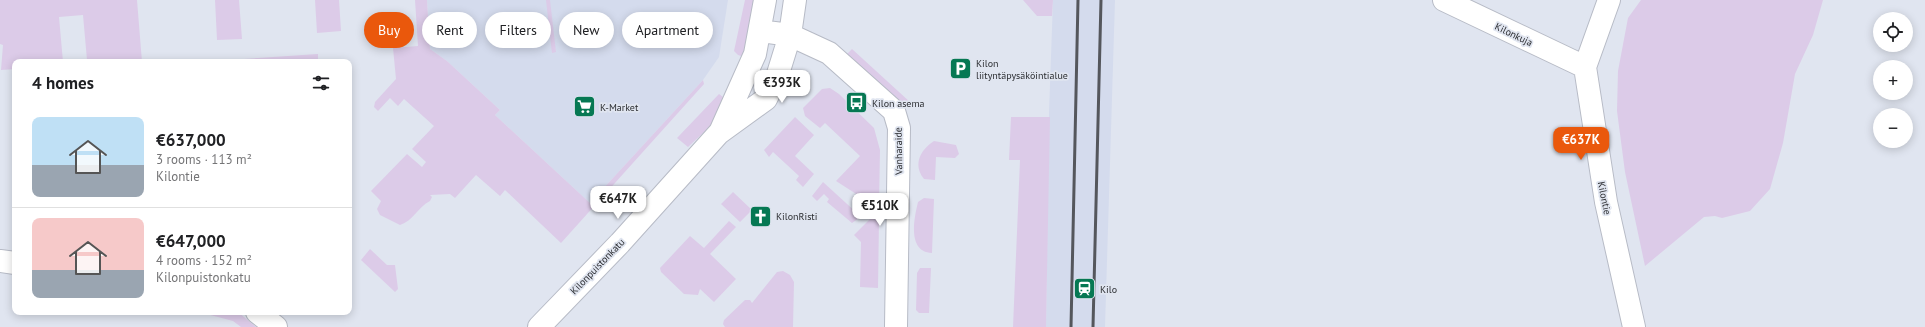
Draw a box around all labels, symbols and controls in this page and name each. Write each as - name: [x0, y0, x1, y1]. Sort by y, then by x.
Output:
- chip: Buy: [364, 12, 414, 48]
- chip: Rent: [422, 12, 477, 48]
- chip: Filters: [485, 12, 551, 48]
- chip: New: [559, 12, 614, 48]
- chip: Apartment: [622, 12, 713, 48]
- map controls: [1873, 12, 1913, 148]
- button: locate: [1873, 12, 1913, 52]
- street label: Kilonkuja: [1493, 20, 1535, 49]
- parking icon: Kilon liityntäpysäköintialue: [948, 56, 974, 82]
- place label: Kilon liityntäpysäköintialue: [976, 57, 1068, 82]
- button: +: [1873, 60, 1913, 100]
- pin: €393K: [754, 70, 810, 104]
- text: 4 homes: [32, 72, 94, 94]
- icon: filters: [310, 72, 332, 94]
- text: €393K: [763, 74, 801, 91]
- bus stop icon: Kilon asema: [843, 90, 869, 116]
- supermarket icon: K-Market: [572, 94, 598, 120]
- place label: Kilon asema: [872, 97, 925, 110]
- place label: K-Market: [600, 101, 639, 114]
- button: −: [1873, 108, 1913, 148]
- street label: Vanharaide: [892, 127, 905, 176]
- pin: €637K: [1553, 127, 1609, 161]
- text: €637,000: [156, 129, 226, 151]
- text: €637K: [1562, 131, 1600, 148]
- icon: home: [64, 133, 112, 181]
- text: 3 rooms · 113 m²: [156, 151, 252, 168]
- text: Kilontie: [156, 168, 200, 185]
- street label: Kilontie: [1595, 180, 1614, 216]
- pin: €647K: [590, 186, 646, 220]
- text: €647K: [599, 190, 637, 207]
- pin: €510K: [852, 193, 908, 227]
- text: €510K: [861, 197, 899, 214]
- church icon: KilonRisti: [748, 203, 774, 229]
- place label: KilonRisti: [776, 210, 817, 223]
- text: €647,000: [156, 230, 226, 252]
- icon: home: [64, 234, 112, 282]
- street label: Kilonpuistonkatu: [567, 236, 627, 297]
- text: 4 rooms · 152 m²: [156, 252, 252, 269]
- text: Kilonpuistonkatu: [156, 269, 251, 286]
- station icon: Kilo: [1072, 276, 1098, 302]
- place label: Kilo: [1100, 283, 1117, 296]

